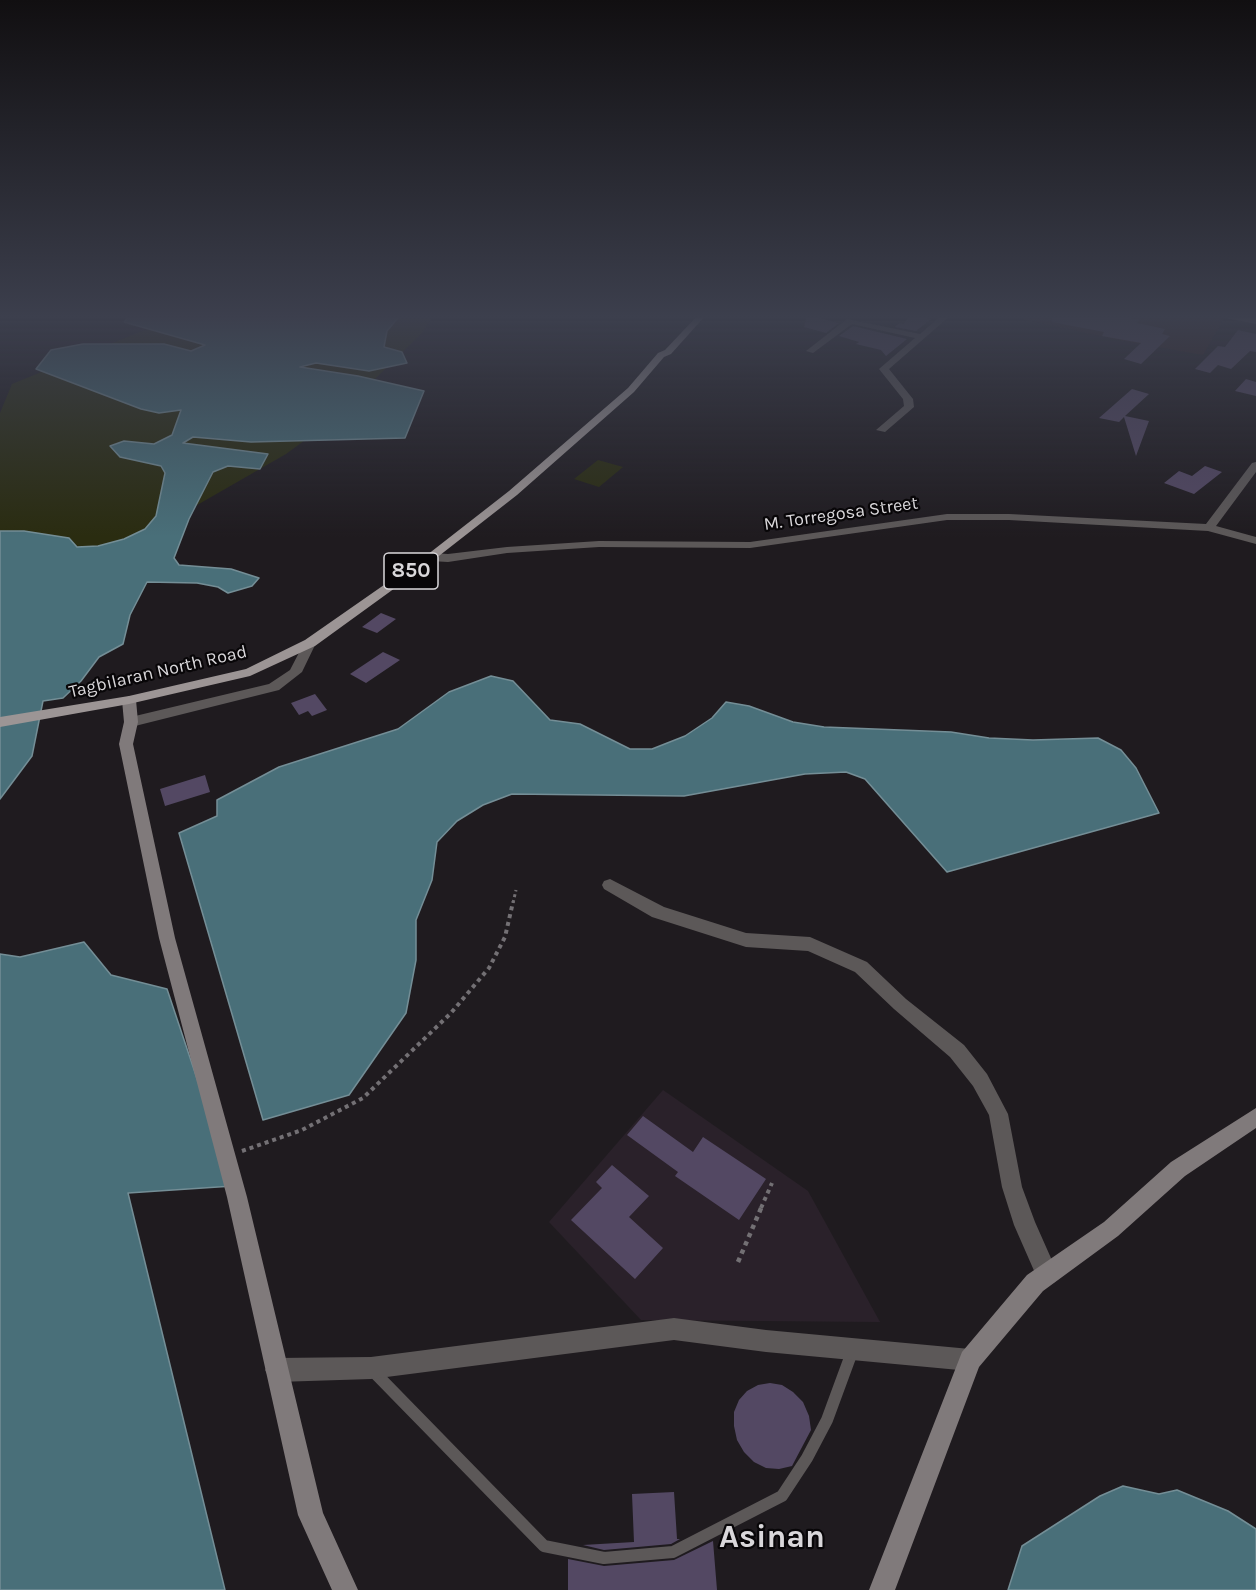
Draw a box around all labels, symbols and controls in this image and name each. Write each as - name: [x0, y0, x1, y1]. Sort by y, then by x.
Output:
- street label: M. Torregosa Street: [763, 492, 919, 536]
- road number: 850: [384, 553, 438, 589]
- street label: Tagbilaran North Road: [67, 641, 249, 703]
- district label: Asinan: [719, 1519, 825, 1557]

